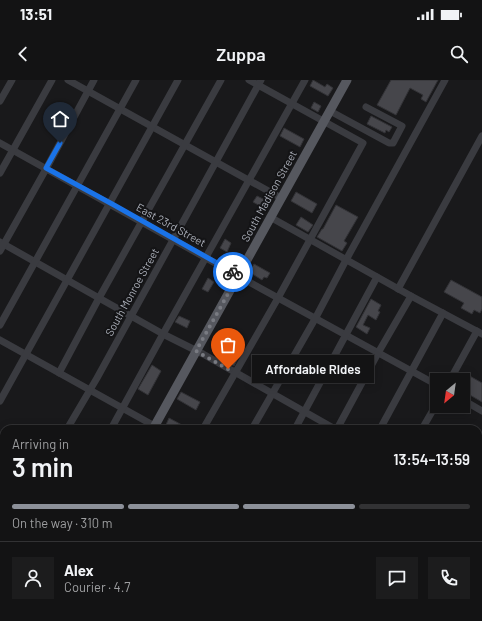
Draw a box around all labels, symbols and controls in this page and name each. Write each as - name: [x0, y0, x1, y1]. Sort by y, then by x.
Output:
- text: 13:51: [20, 5, 52, 23]
- icon: back: [12, 43, 34, 65]
- text: Zuppa: [216, 43, 266, 65]
- icon: search: [448, 43, 470, 65]
- pin: [43, 102, 77, 143]
- icon: home: [49, 108, 71, 130]
- street label: South Madison Street: [238, 148, 299, 244]
- street label: East 23rd Street: [134, 200, 208, 249]
- street label: South Monroe Street: [102, 246, 161, 338]
- courier: [213, 252, 253, 292]
- icon: bike: [222, 261, 244, 283]
- pin: [211, 328, 245, 369]
- icon: bag: [217, 334, 239, 356]
- callout: Affordable Rides: [252, 355, 374, 383]
- text: Affordable Rides: [265, 361, 361, 377]
- north arrow: [430, 373, 470, 413]
- map controls: [430, 373, 470, 413]
- text: Arriving in: [12, 436, 69, 452]
- text: 13:54–13:59: [393, 450, 470, 468]
- text: 3 min: [12, 451, 73, 482]
- text: On the way · 310 m: [12, 515, 112, 531]
- button: person: [12, 557, 54, 599]
- button: chat: [376, 557, 418, 599]
- button: phone: [428, 557, 470, 599]
- text: Alex: [64, 561, 94, 579]
- text: Courier · 4.7: [64, 579, 131, 595]

